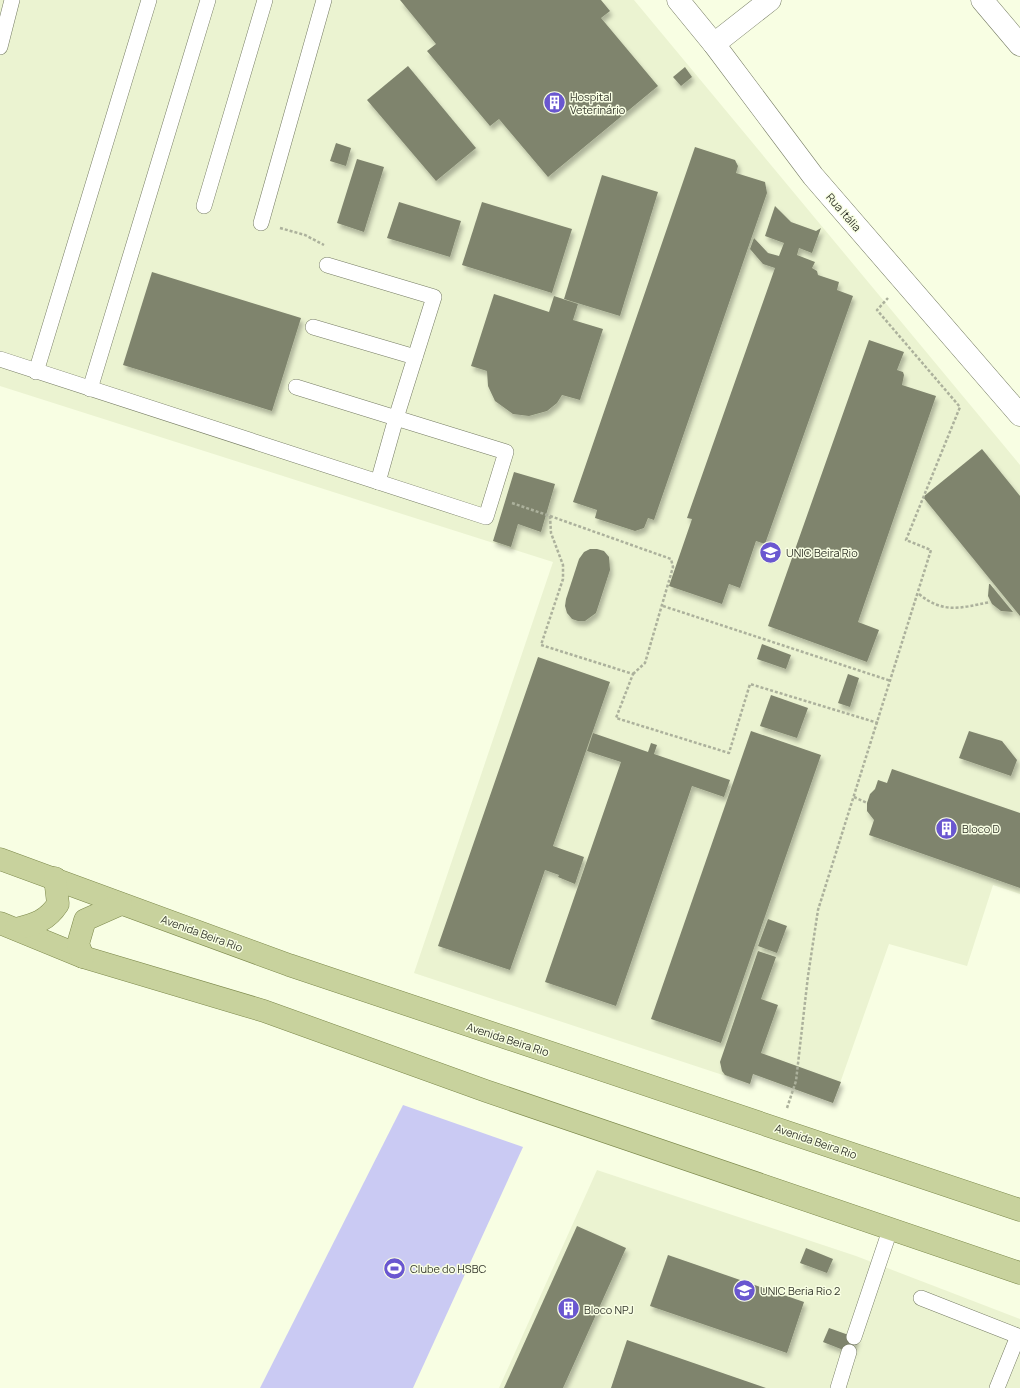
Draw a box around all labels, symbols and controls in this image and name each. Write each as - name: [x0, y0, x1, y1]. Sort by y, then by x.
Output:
- building icon: Hospital Veterinário: [541, 89, 567, 115]
- place label: Hospital Veterinário: [570, 89, 626, 117]
- street label: Rua Itália: [823, 190, 865, 234]
- school or university icon: UNIC Beira Rio: [758, 539, 784, 565]
- place label: UNIC Beira Rio: [786, 545, 858, 560]
- building icon: Bloco D: [933, 815, 959, 841]
- place label: Bloco D: [962, 821, 1000, 836]
- street label: Avenida Beira Rio: [159, 911, 245, 955]
- street label: Avenida Beira Rio: [465, 1019, 552, 1060]
- street label: Avenida Beira Rio: [773, 1120, 860, 1162]
- sports icon: Clube do HSBC: [381, 1255, 407, 1281]
- place label: Clube do HSBC: [410, 1261, 486, 1276]
- school or university icon: UNIC Beria Rio 2: [731, 1277, 757, 1303]
- place label: UNIC Beria Rio 2: [760, 1283, 840, 1298]
- building icon: Bloco NPJ: [556, 1296, 582, 1322]
- place label: Bloco NPJ: [584, 1302, 634, 1317]

